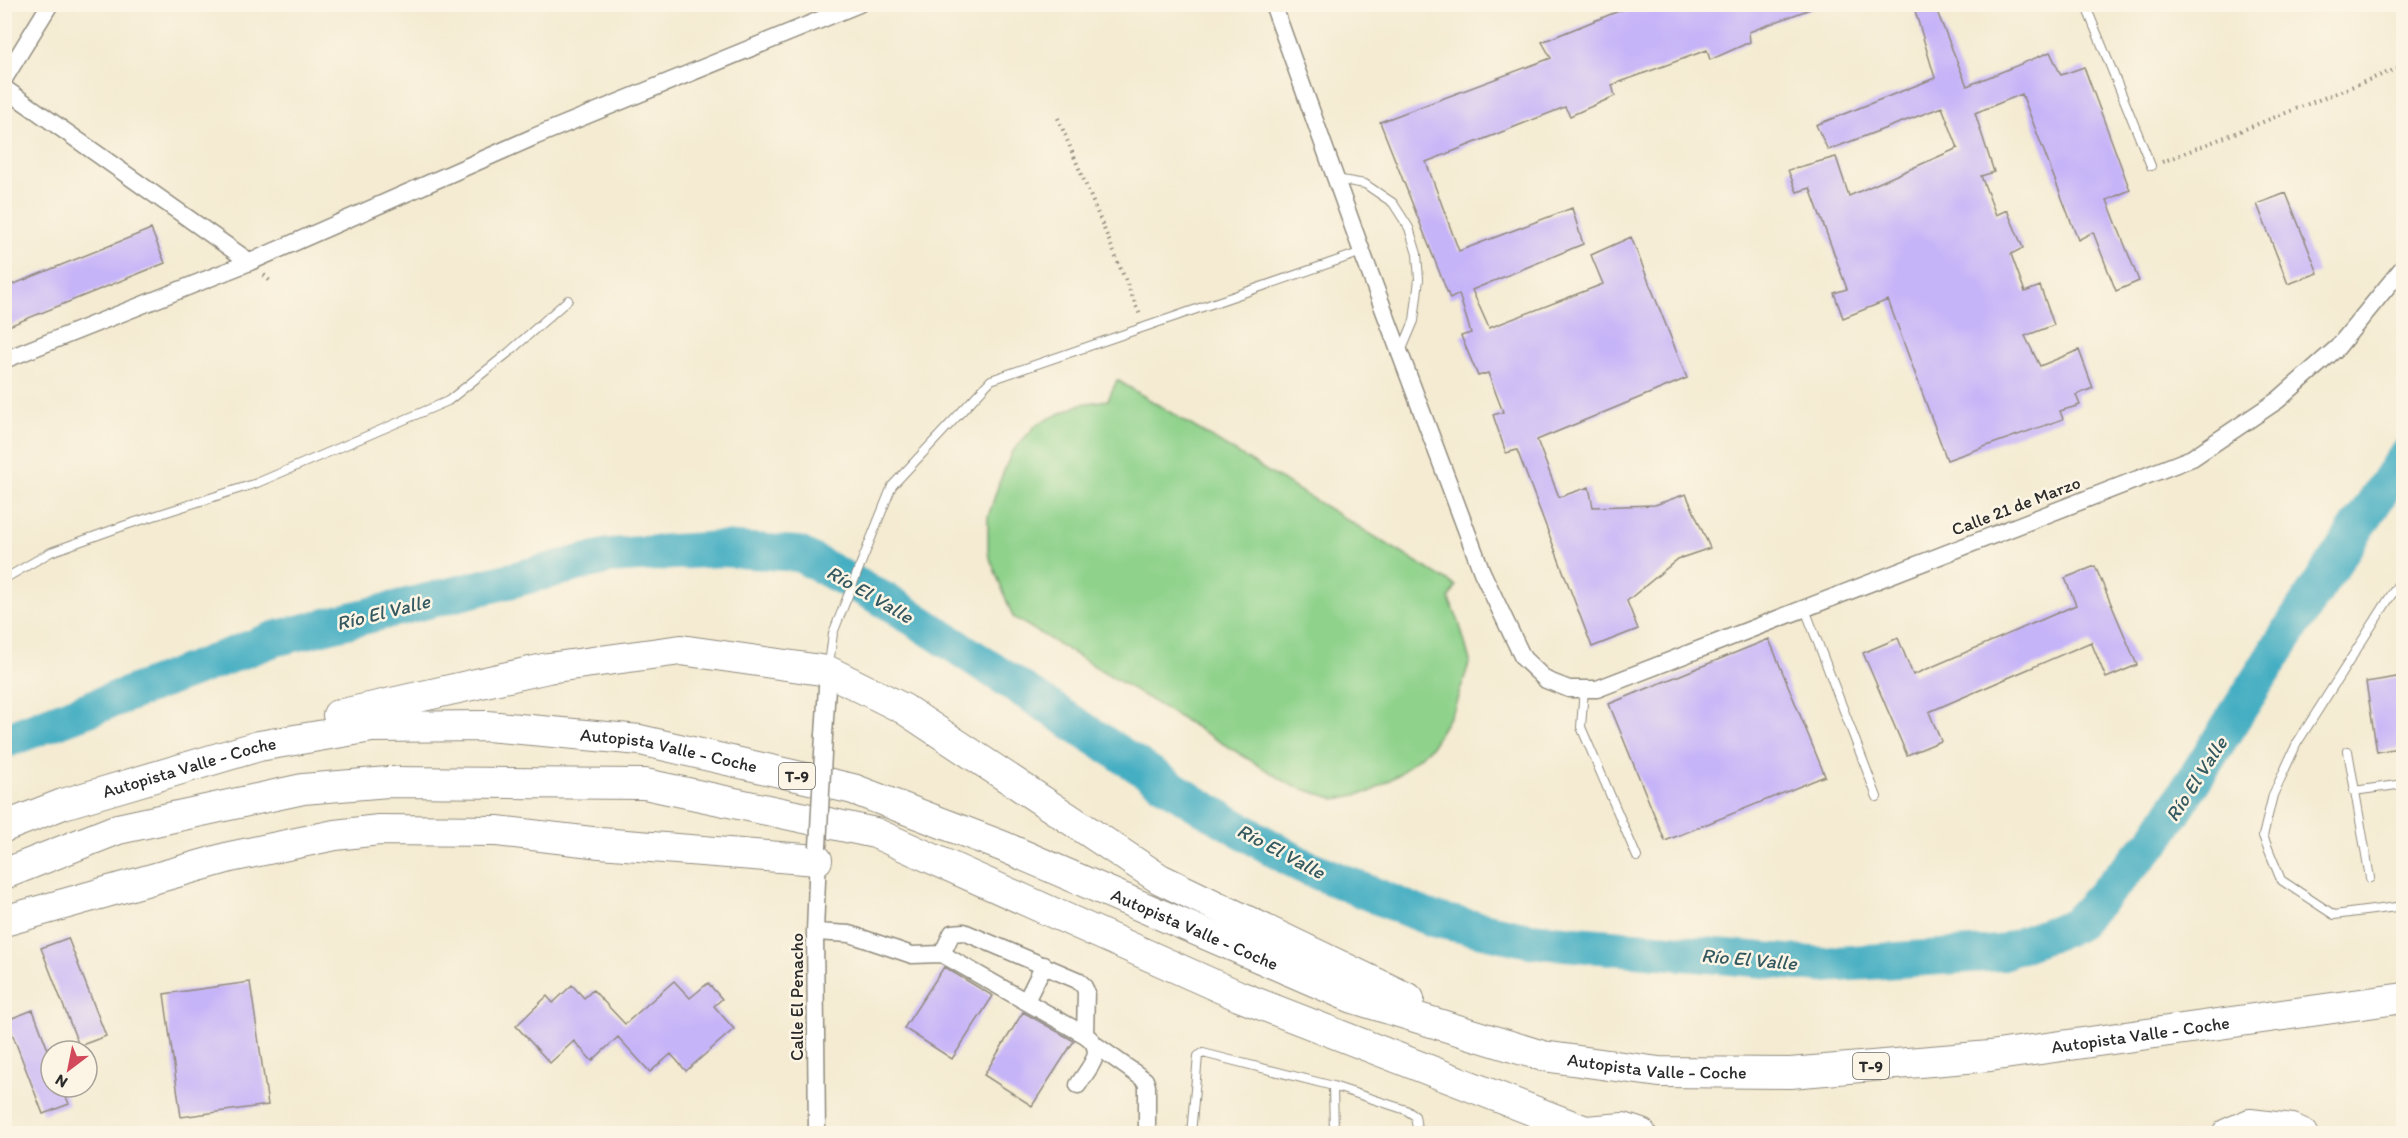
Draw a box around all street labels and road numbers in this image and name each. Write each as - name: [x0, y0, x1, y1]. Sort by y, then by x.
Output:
- street label: Calle 21 de Marzo: [1949, 471, 2083, 541]
- street label: Autopista Valle - Coche: [579, 724, 759, 778]
- street label: Autopista Valle - Coche: [100, 732, 278, 803]
- road number: T-9: [779, 763, 815, 789]
- street label: Autopista Valle - Coche: [1108, 884, 1282, 975]
- street label: Calle El Penacho: [786, 933, 808, 1061]
- street label: Autopista Valle - Coche: [2050, 1012, 2231, 1058]
- street label: Autopista Valle - Coche: [1566, 1049, 1747, 1084]
- road number: T-9: [1853, 1053, 1889, 1079]

